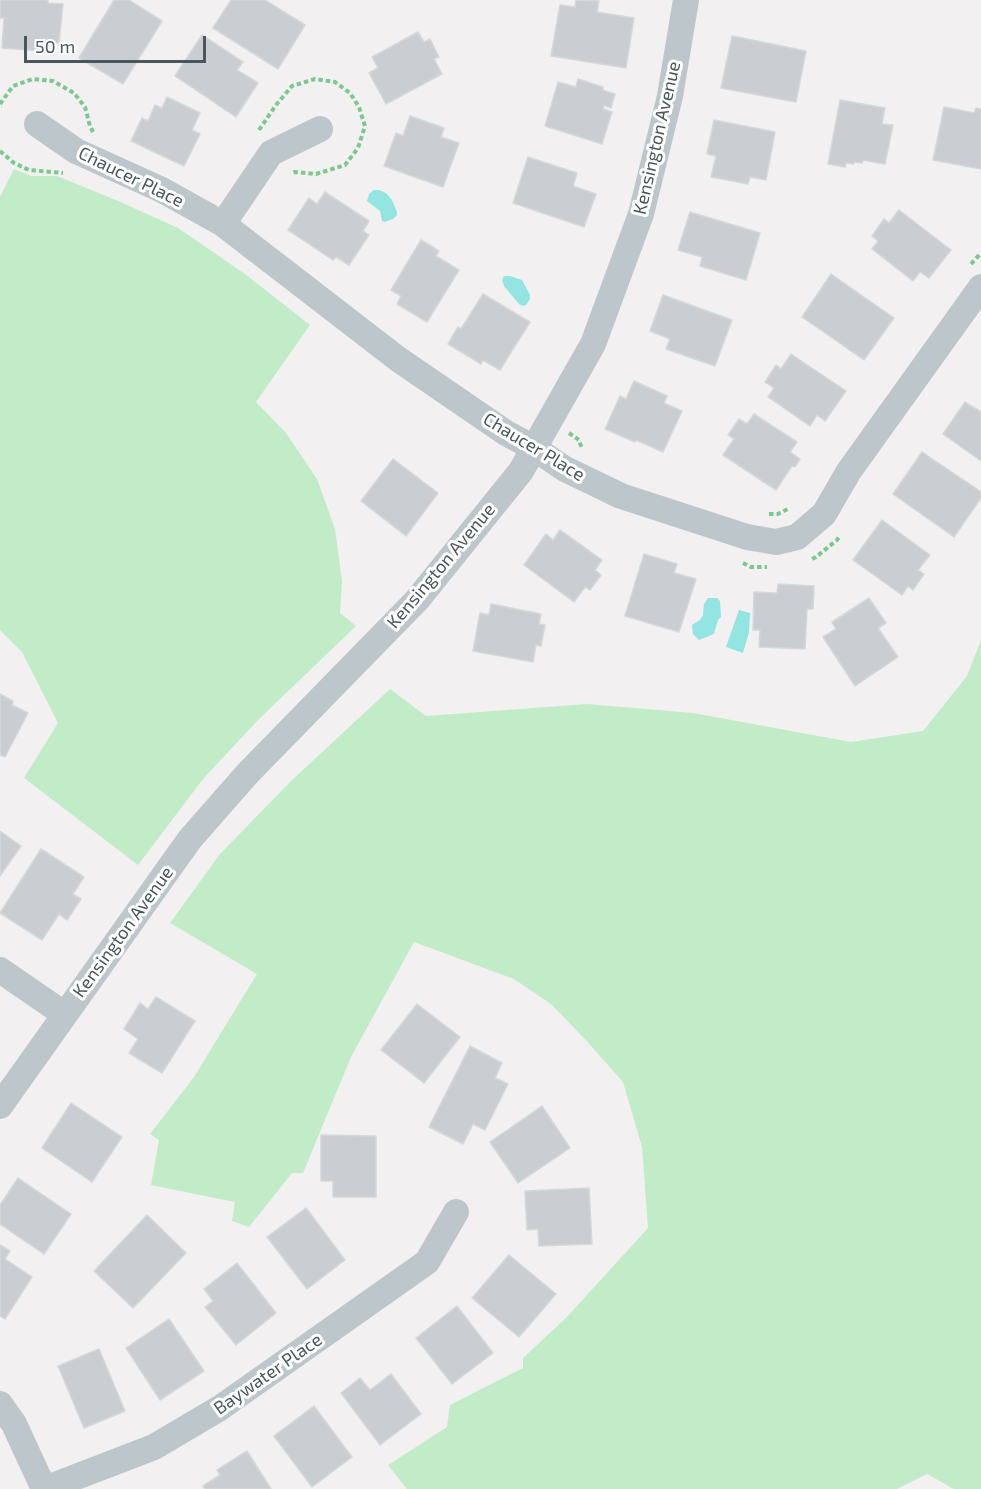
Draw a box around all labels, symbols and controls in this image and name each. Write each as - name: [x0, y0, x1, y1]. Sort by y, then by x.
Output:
- scale bar: [27, 24, 208, 62]
- text: 50 m: [35, 35, 75, 57]
- street label: Kensington Avenue: [629, 59, 685, 217]
- street label: Chaucer Place: [75, 142, 187, 212]
- street label: Chaucer Place: [479, 408, 589, 486]
- street label: Kensington Avenue: [382, 499, 500, 633]
- street label: Kensington Avenue: [68, 862, 178, 1002]
- street label: Baywater Place: [210, 1329, 326, 1419]

